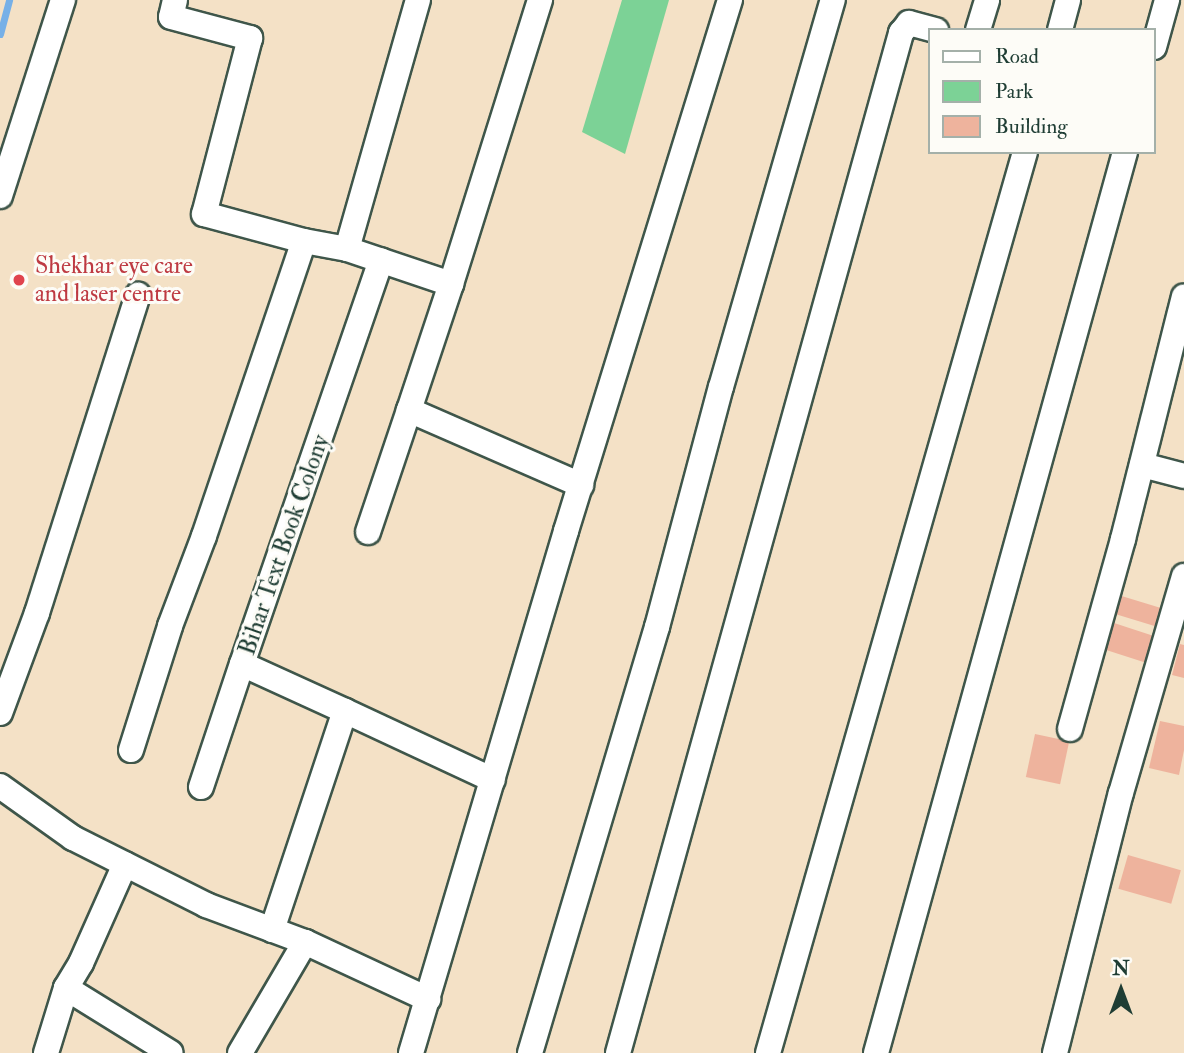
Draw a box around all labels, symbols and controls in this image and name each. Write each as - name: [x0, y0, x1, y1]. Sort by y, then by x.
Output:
- legend: [928, 28, 1156, 154]
- text: Road: [995, 43, 1039, 70]
- text: Park: [995, 78, 1033, 105]
- text: Building: [995, 113, 1068, 140]
- place label: Shekhar eye care and laser centre: [35, 252, 193, 308]
- marker: Shekhar eye care and laser centre: [9, 270, 29, 290]
- street label: Bihar Text Book Colony: [233, 431, 335, 659]
- north arrow: [1086, 955, 1156, 1025]
- text: N: [1112, 957, 1130, 981]

